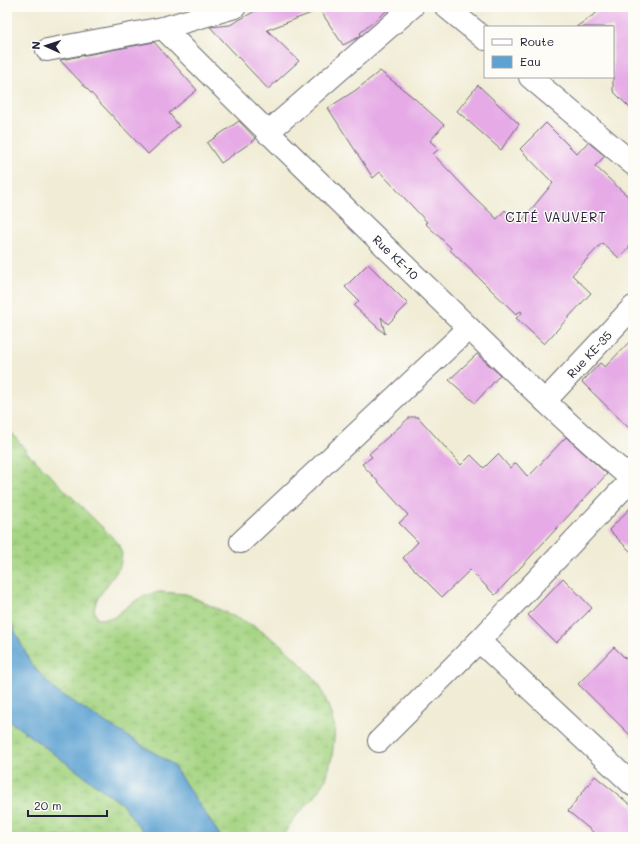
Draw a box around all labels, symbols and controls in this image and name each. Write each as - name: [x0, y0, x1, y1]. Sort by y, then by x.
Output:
- north arrow: [26, 26, 66, 66]
- legend: [484, 26, 614, 78]
- text: Route: [520, 33, 554, 49]
- text: N: [28, 41, 43, 50]
- text: Eau: [520, 53, 541, 69]
- district label: CITÉ VAUVERT: [505, 208, 607, 225]
- street label: Rue KE-10: [370, 231, 423, 283]
- street label: Rue KE-35: [563, 327, 615, 381]
- scale bar: [28, 792, 107, 818]
- text: 20 m: [34, 797, 62, 813]

